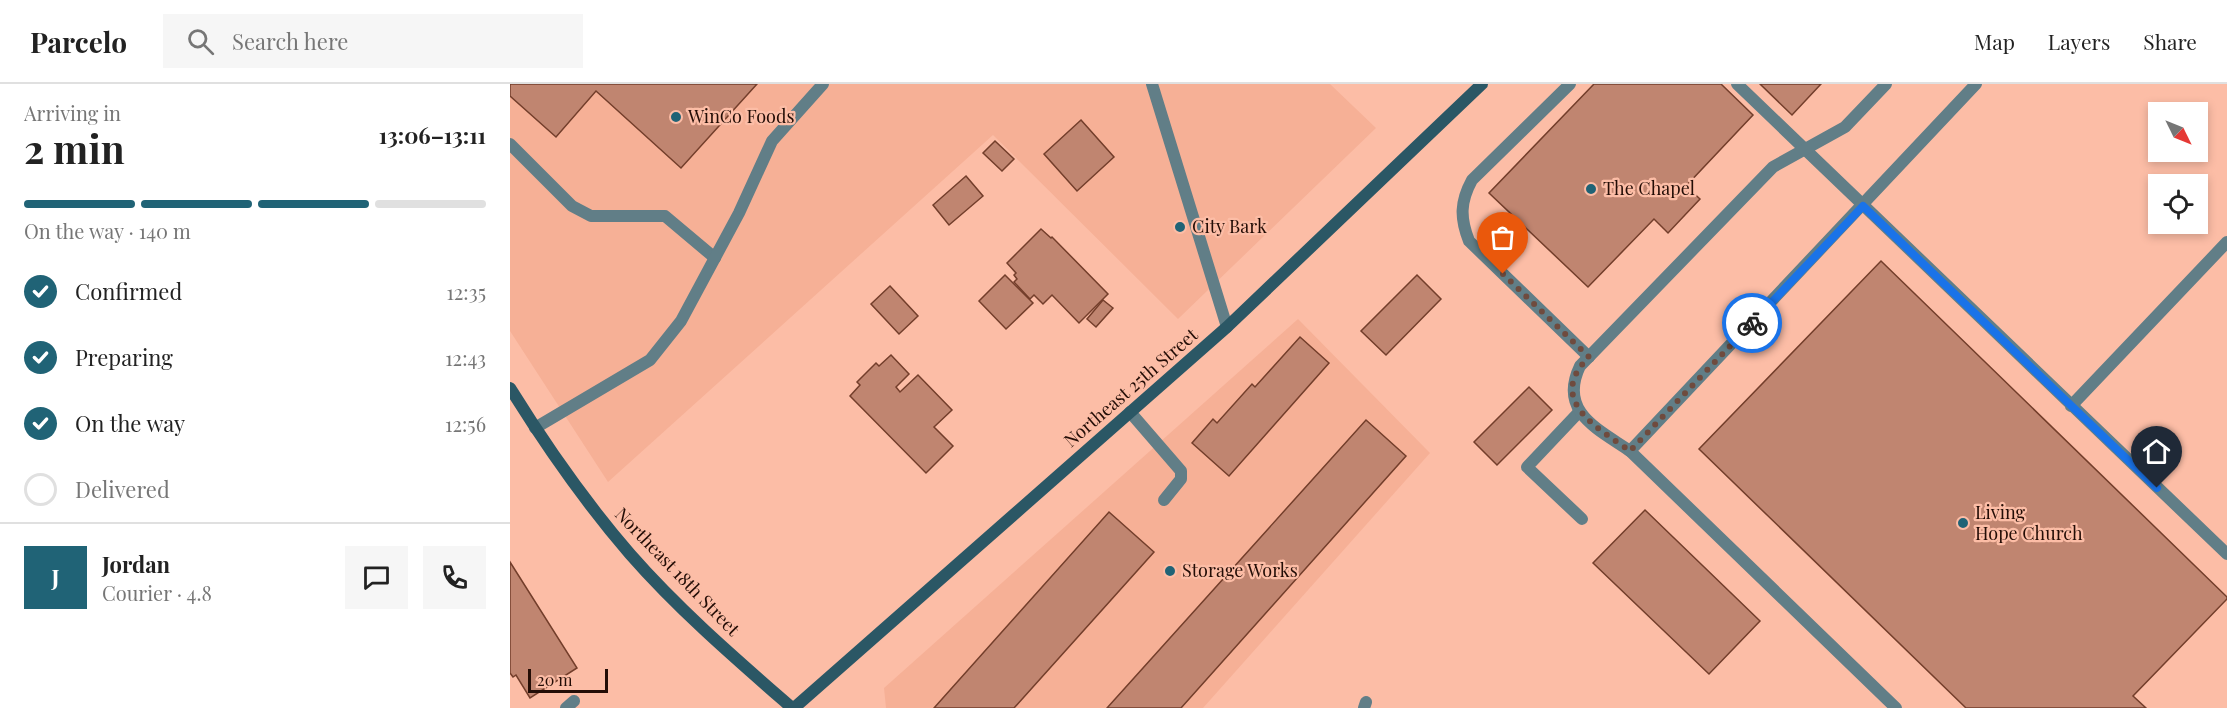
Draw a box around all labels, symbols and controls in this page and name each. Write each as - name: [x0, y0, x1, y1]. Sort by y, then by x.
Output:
- search box: [163, 14, 583, 68]
- text: Parcelo: [30, 23, 127, 60]
- icon: search: [184, 25, 217, 58]
- text: Search here: [232, 26, 348, 56]
- text: Map: [1974, 27, 2015, 55]
- text: Layers: [2048, 27, 2110, 55]
- text: Share: [2143, 27, 2197, 55]
- text: Arriving in: [24, 99, 121, 126]
- north arrow: [2148, 102, 2208, 162]
- map controls: [2148, 102, 2208, 234]
- place label: WinCo Foods: [687, 104, 795, 128]
- marker: WinCo Foods: [669, 110, 683, 124]
- text: 13:06–13:11: [379, 120, 486, 150]
- text: 2 min: [24, 122, 125, 174]
- button: locate: [2148, 174, 2208, 234]
- place label: The Chapel: [1603, 176, 1695, 200]
- marker: The Chapel: [1584, 182, 1598, 196]
- pin: [1477, 212, 1528, 274]
- place label: City Bark: [1192, 214, 1267, 238]
- text: On the way · 140 m: [24, 217, 191, 244]
- marker: City Bark: [1173, 220, 1187, 234]
- icon: bag: [1486, 221, 1519, 254]
- icon: check: [24, 275, 57, 308]
- text: Confirmed: [75, 276, 182, 306]
- text: 12:35: [446, 278, 486, 305]
- courier: [1722, 293, 1782, 353]
- icon: bike: [1736, 307, 1769, 340]
- street label: Northeast 25th Street: [1058, 322, 1203, 452]
- icon: check: [24, 341, 57, 374]
- text: Preparing: [75, 342, 173, 372]
- text: 12:43: [445, 344, 486, 371]
- icon: check: [24, 407, 57, 440]
- text: On the way: [75, 408, 185, 438]
- text: 12:56: [445, 410, 486, 437]
- pin: [2131, 426, 2182, 488]
- icon: home: [2140, 435, 2173, 468]
- text: Delivered: [75, 474, 170, 504]
- place label: Living Hope Church: [1975, 500, 2083, 545]
- street label: Northeast 18th Street: [610, 502, 746, 641]
- marker: Living Hope Church: [1956, 516, 1970, 530]
- button: chat: [345, 546, 408, 609]
- button: phone: [423, 546, 486, 609]
- text: Jordan: [102, 549, 170, 579]
- place label: Storage Works: [1182, 558, 1298, 582]
- text: J: [51, 562, 60, 592]
- marker: Storage Works: [1163, 564, 1177, 578]
- text: Courier · 4.8: [102, 579, 212, 606]
- scale bar: [528, 666, 608, 694]
- text: 20 m: [537, 669, 572, 690]

